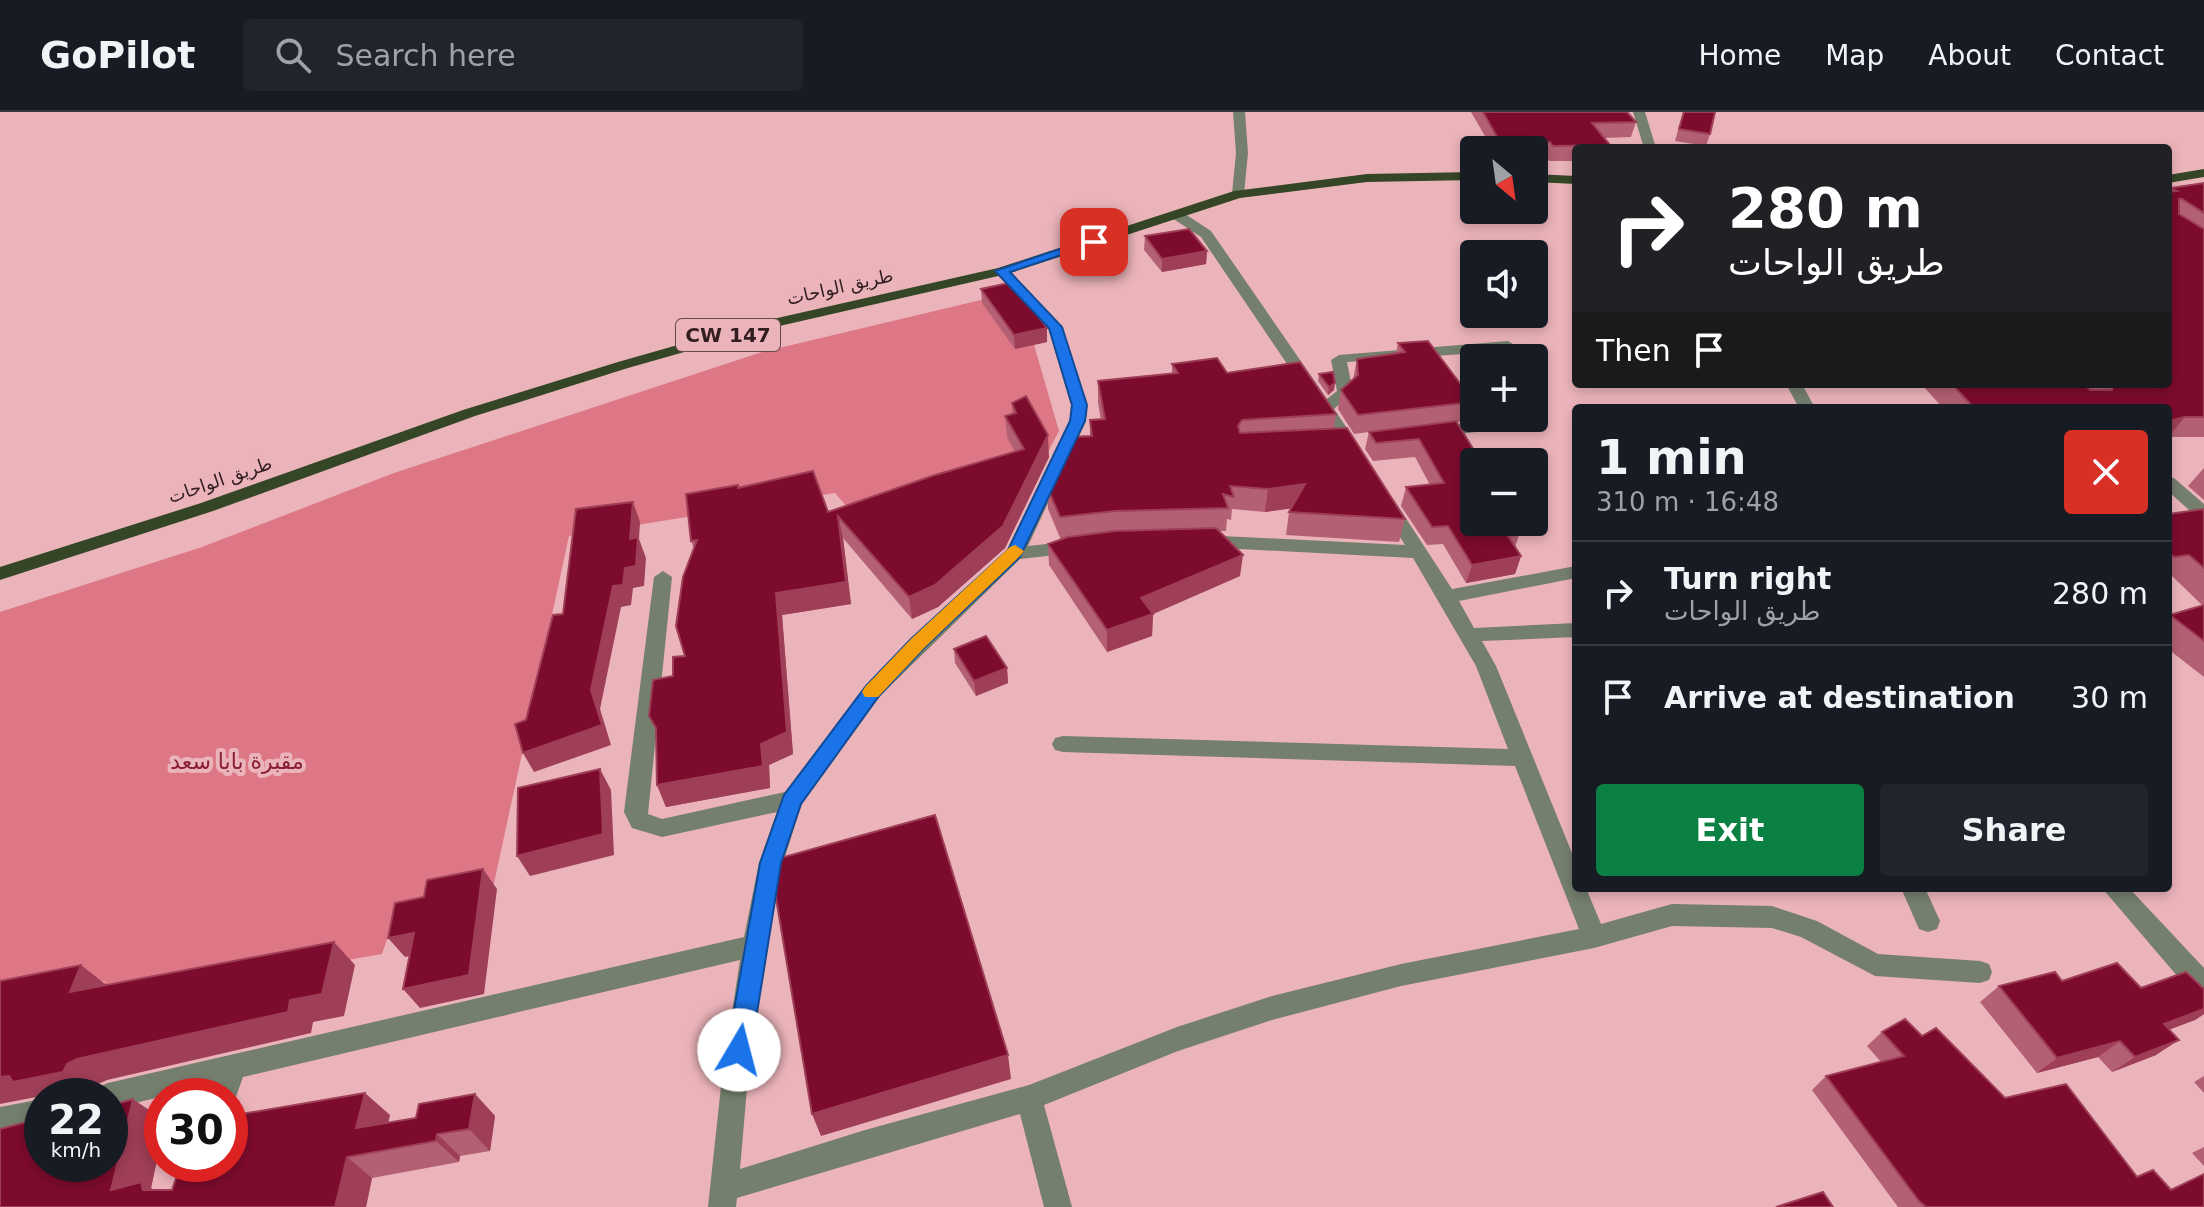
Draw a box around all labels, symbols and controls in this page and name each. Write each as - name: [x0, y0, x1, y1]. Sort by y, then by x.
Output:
- search box: [243, 19, 803, 91]
- text: GoPilot: [40, 33, 195, 77]
- icon: search: [271, 33, 315, 77]
- text: Search here: [335, 38, 516, 73]
- text: Home: [1698, 39, 1781, 72]
- text: Map: [1825, 39, 1884, 72]
- text: About: [1928, 39, 2011, 72]
- text: Contact: [2055, 39, 2164, 72]
- north arrow: [1460, 136, 1548, 224]
- map controls: [1460, 136, 1548, 536]
- text: 280 m: [1728, 175, 1923, 240]
- icon: right: [1596, 176, 1700, 280]
- pin: [1060, 208, 1128, 276]
- icon: arrive: [1072, 220, 1116, 264]
- button: sound: [1460, 240, 1548, 328]
- text: طريق الواحات: [1728, 242, 1945, 283]
- street label: طريق الواحات: [785, 264, 895, 310]
- road number: CW 147: [676, 319, 780, 351]
- icon: arrive: [1687, 328, 1731, 372]
- text: Then: [1596, 333, 1671, 368]
- button: +: [1460, 344, 1548, 432]
- text: 1 min: [1596, 429, 1747, 485]
- button: close: [2064, 430, 2148, 514]
- button: −: [1460, 448, 1548, 536]
- street label: طريق الواحات: [165, 452, 275, 508]
- text: 310 m · 16:48: [1596, 487, 1779, 517]
- text: Turn right: [1664, 561, 1831, 596]
- icon: right: [1596, 571, 1640, 615]
- text: 280 m: [2052, 576, 2148, 611]
- text: طريق الواحات: [1664, 596, 1821, 626]
- icon: arrive: [1596, 675, 1640, 719]
- text: Arrive at destination: [1664, 680, 2015, 715]
- text: 30 m: [2071, 680, 2148, 715]
- park label: مقبرة بابا سعد: [170, 749, 304, 774]
- button: Exit: [1596, 784, 1864, 876]
- button: Share: [1880, 784, 2148, 876]
- position arrow: [697, 1008, 781, 1092]
- speed limit sign: 30: [144, 1078, 248, 1182]
- text: 22: [48, 1097, 104, 1143]
- text: km/h: [51, 1138, 101, 1162]

